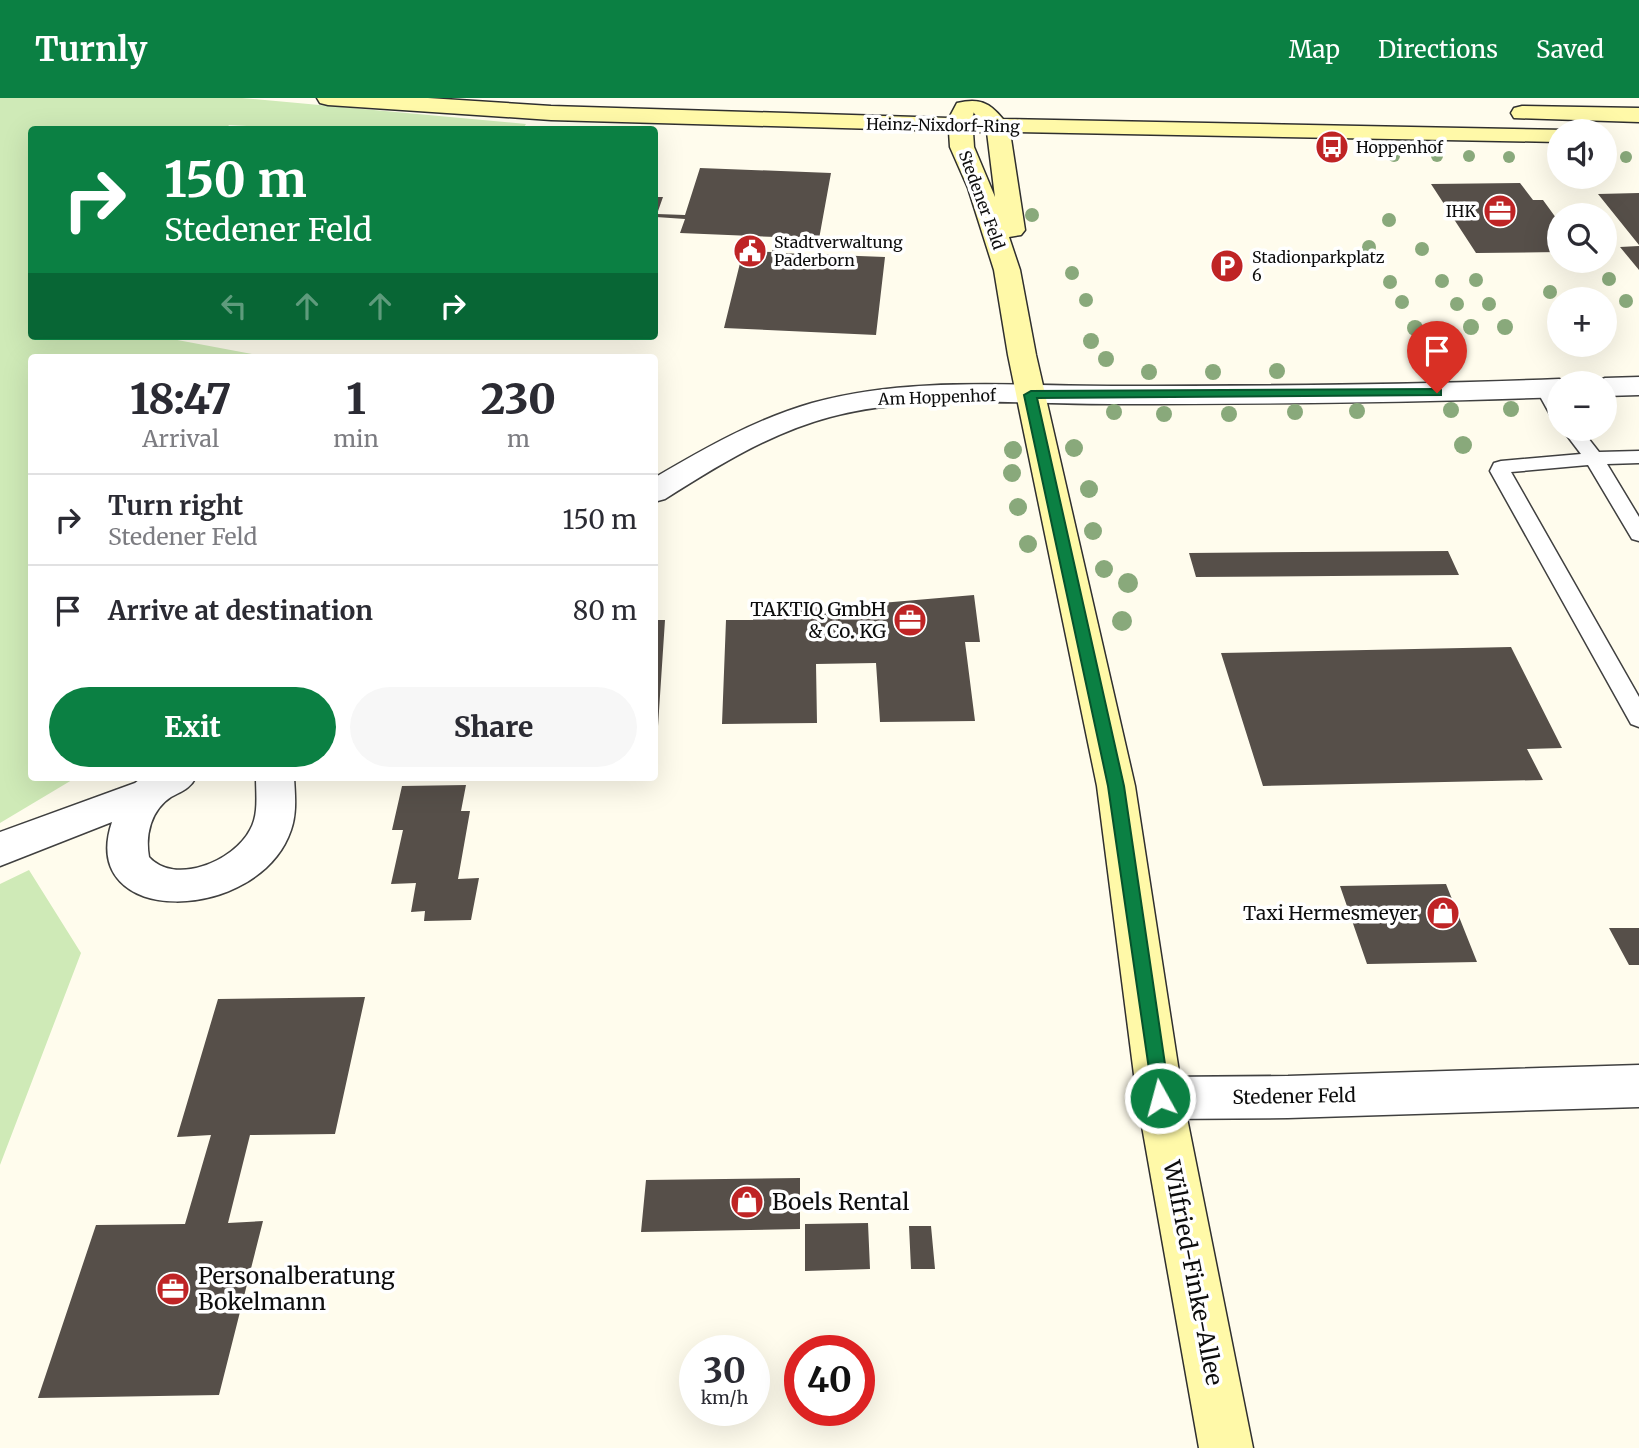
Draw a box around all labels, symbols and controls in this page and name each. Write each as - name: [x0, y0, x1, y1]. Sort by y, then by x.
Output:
- text: Turnly: [35, 29, 147, 70]
- text: Map: [1289, 34, 1340, 65]
- text: Directions: [1378, 34, 1498, 65]
- text: Saved: [1536, 34, 1604, 65]
- street label: Heinz-Nixdorf-Ring: [866, 114, 1020, 136]
- map controls: [1547, 119, 1617, 441]
- button: sound: [1547, 119, 1617, 189]
- bus stop icon: Hoppenhof: [1313, 128, 1351, 166]
- place label: Hoppenhof: [1356, 137, 1444, 157]
- street label: Stedener Feld: [955, 148, 1009, 253]
- text: 150 m: [164, 149, 307, 210]
- icon: right: [49, 154, 140, 245]
- office icon: IHK: [1481, 192, 1519, 230]
- place label: IHK: [1446, 201, 1476, 221]
- button: search: [1547, 203, 1617, 273]
- text: Stedener Feld: [164, 210, 372, 250]
- public building icon: Stadtverwaltung Paderborn: [731, 232, 769, 270]
- place label: Stadtverwaltung Paderborn: [774, 232, 903, 270]
- parking icon: Stadionparkplatz 6: [1208, 247, 1246, 285]
- place label: Stadionparkplatz 6: [1252, 247, 1385, 285]
- icon: left: [215, 287, 253, 325]
- icon: ahead: [288, 287, 326, 325]
- icon: ahead: [361, 287, 399, 325]
- icon: right: [434, 287, 472, 325]
- button: +: [1547, 287, 1617, 357]
- pin: [1407, 321, 1467, 393]
- icon: arrive: [1418, 332, 1456, 370]
- button: −: [1547, 371, 1617, 441]
- text: 18:47: [130, 373, 231, 425]
- text: 1: [346, 373, 366, 425]
- text: 230: [481, 373, 556, 425]
- street label: Am Hoppenhof: [877, 385, 997, 409]
- text: Arrival: [142, 424, 219, 453]
- text: min: [333, 424, 379, 453]
- text: m: [507, 424, 530, 453]
- text: Turn right: [108, 489, 243, 522]
- icon: right: [49, 501, 87, 539]
- text: 150 m: [563, 503, 637, 536]
- text: Stedener Feld: [108, 522, 257, 551]
- icon: arrive: [49, 592, 87, 630]
- text: Arrive at destination: [108, 594, 373, 627]
- text: 80 m: [573, 594, 637, 627]
- place label: TAKTIQ GmbH & Co. KG: [750, 597, 886, 643]
- office icon: TAKTIQ GmbH & Co. KG: [891, 601, 929, 639]
- button: Exit: [49, 687, 336, 767]
- button: Share: [350, 687, 637, 767]
- shop icon: Taxi Hermesmeyer: [1424, 894, 1462, 932]
- place label: Taxi Hermesmeyer: [1243, 901, 1418, 925]
- position arrow: [1123, 1061, 1197, 1135]
- street label: Stedener Feld: [1232, 1083, 1356, 1109]
- street label: Wilfried-Finke-Allee: [1157, 1157, 1230, 1388]
- shop icon: Boels Rental: [728, 1183, 766, 1221]
- place label: Boels Rental: [772, 1187, 909, 1216]
- place label: Personalberatung Bokelmann: [198, 1261, 395, 1316]
- office icon: Personalberatung Bokelmann: [154, 1270, 192, 1308]
- speed limit sign: 40: [784, 1335, 875, 1426]
- text: 30: [703, 1349, 746, 1393]
- text: km/h: [701, 1386, 748, 1409]

